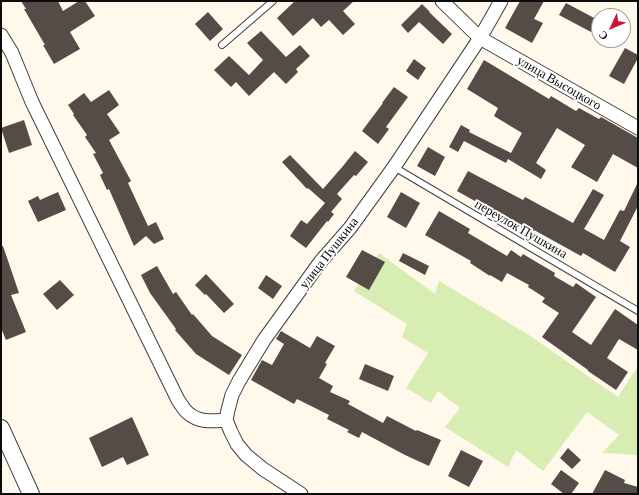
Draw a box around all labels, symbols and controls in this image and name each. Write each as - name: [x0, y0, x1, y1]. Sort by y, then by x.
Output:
- north arrow: [591, 8, 631, 48]
- text: С: [596, 29, 610, 43]
- street label: улица Высоцкого: [514, 53, 604, 113]
- street label: переулок Пушкина: [472, 196, 570, 262]
- street label: улица Пушкина: [296, 214, 362, 292]

